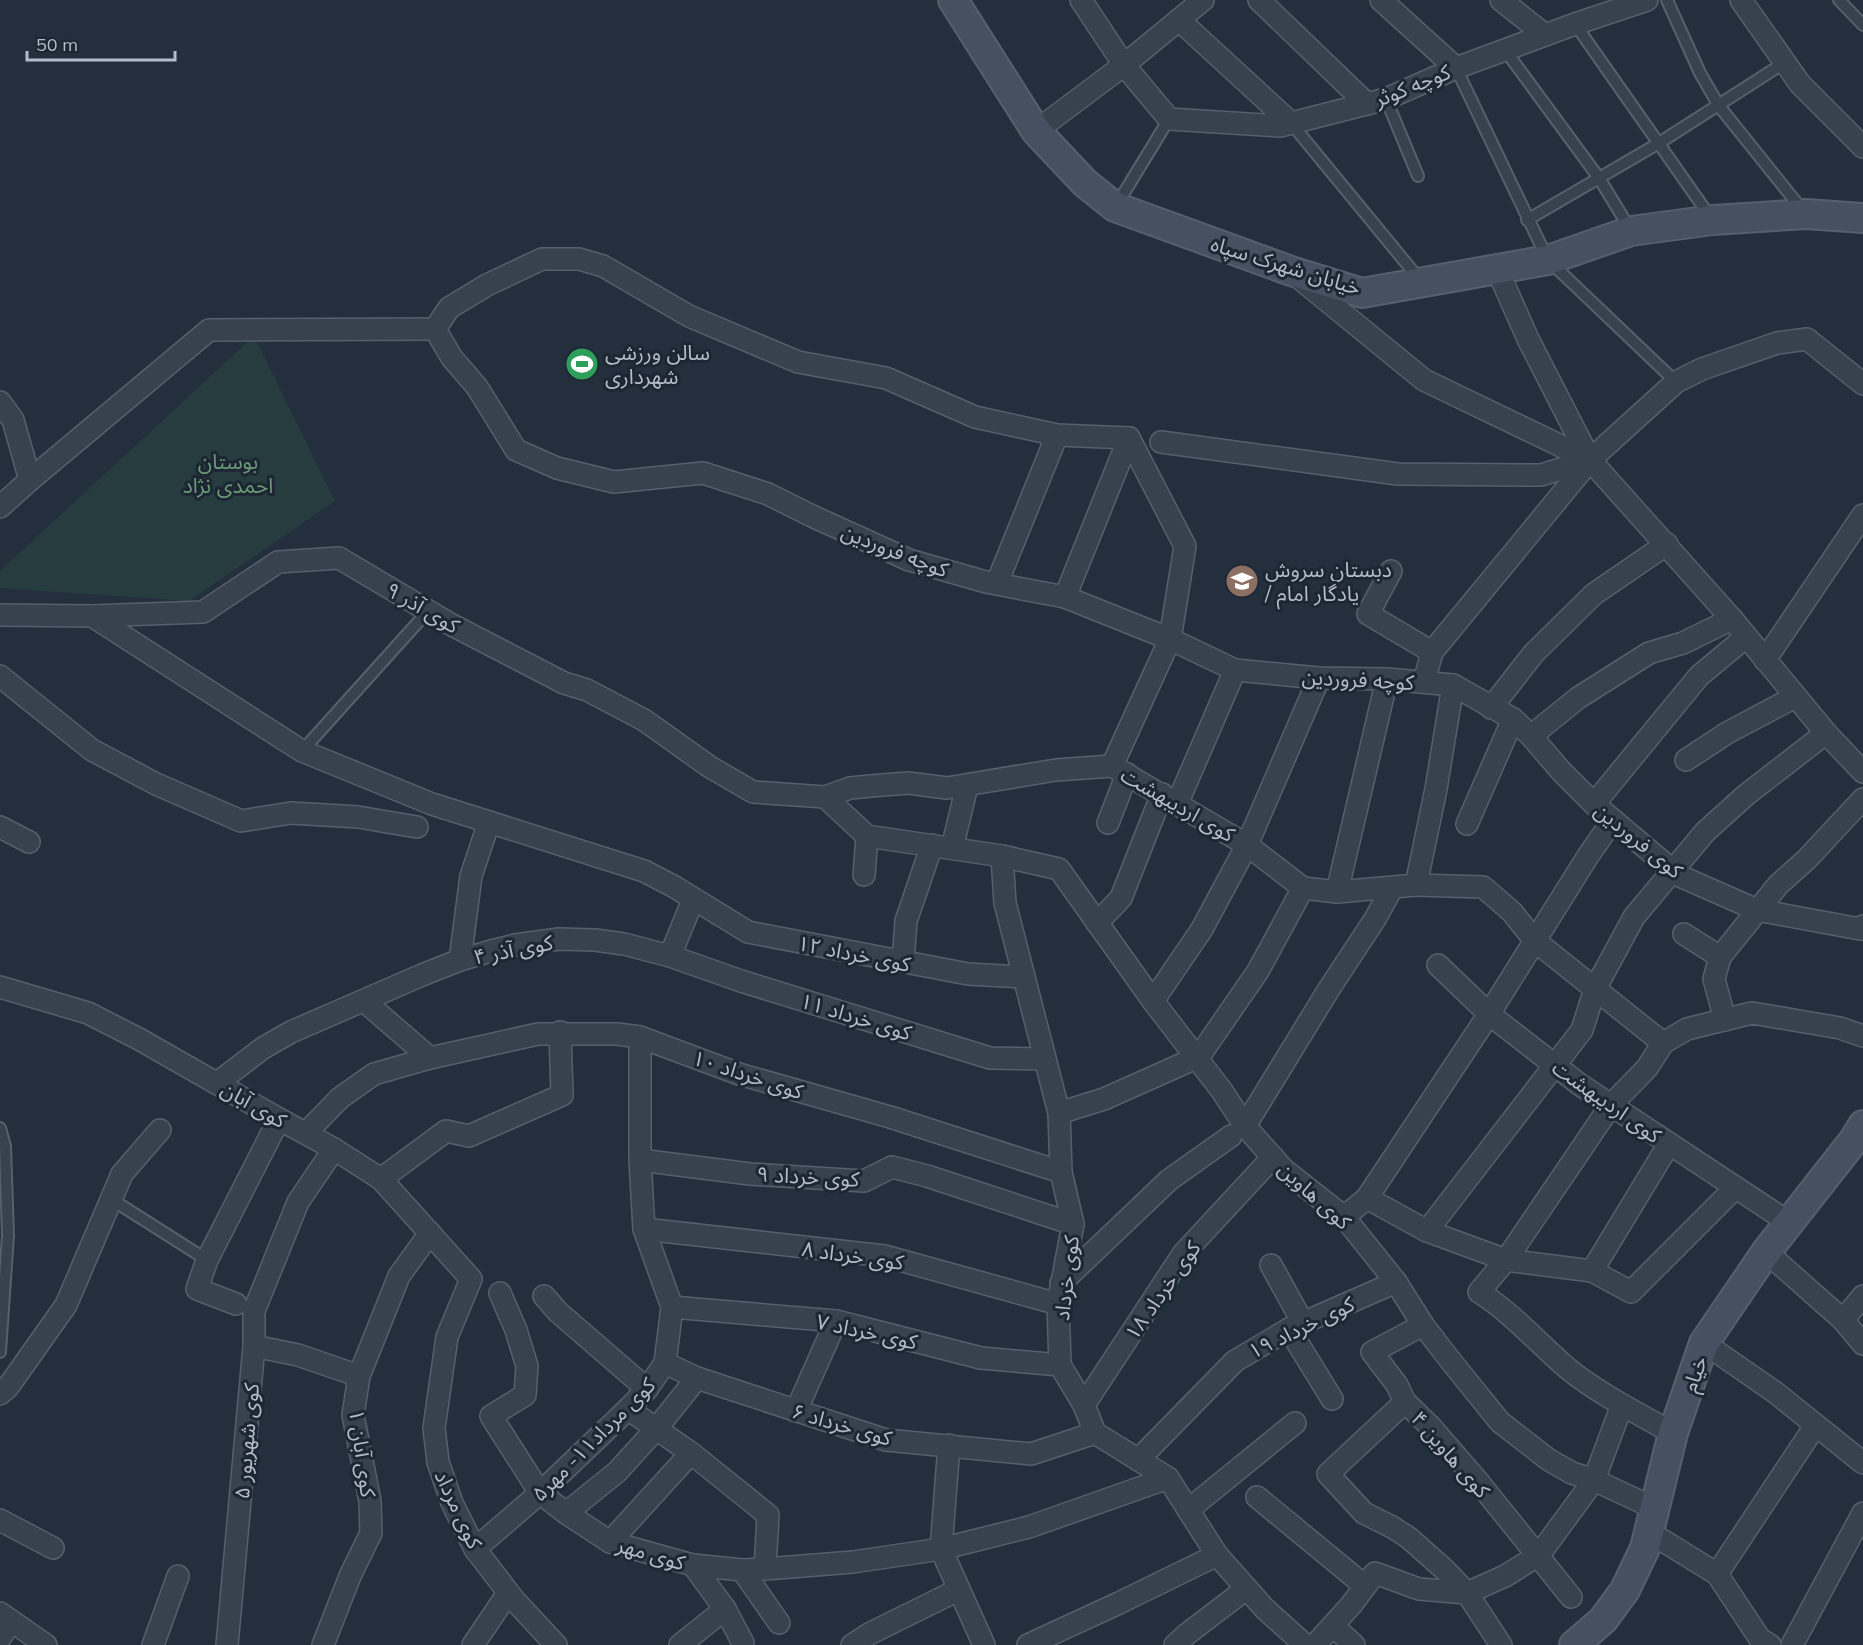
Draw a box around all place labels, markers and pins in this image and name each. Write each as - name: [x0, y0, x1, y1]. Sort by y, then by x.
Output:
- place label: سالن ورزشی شهرداری: [605, 339, 710, 389]
- sports icon: سالن ورزشی شهرداری: [564, 346, 600, 382]
- place label: دبستان سروش / یادگار امام: [1264, 556, 1392, 610]
- school or university icon: دبستان سروش / یادگار امام: [1224, 563, 1260, 599]

